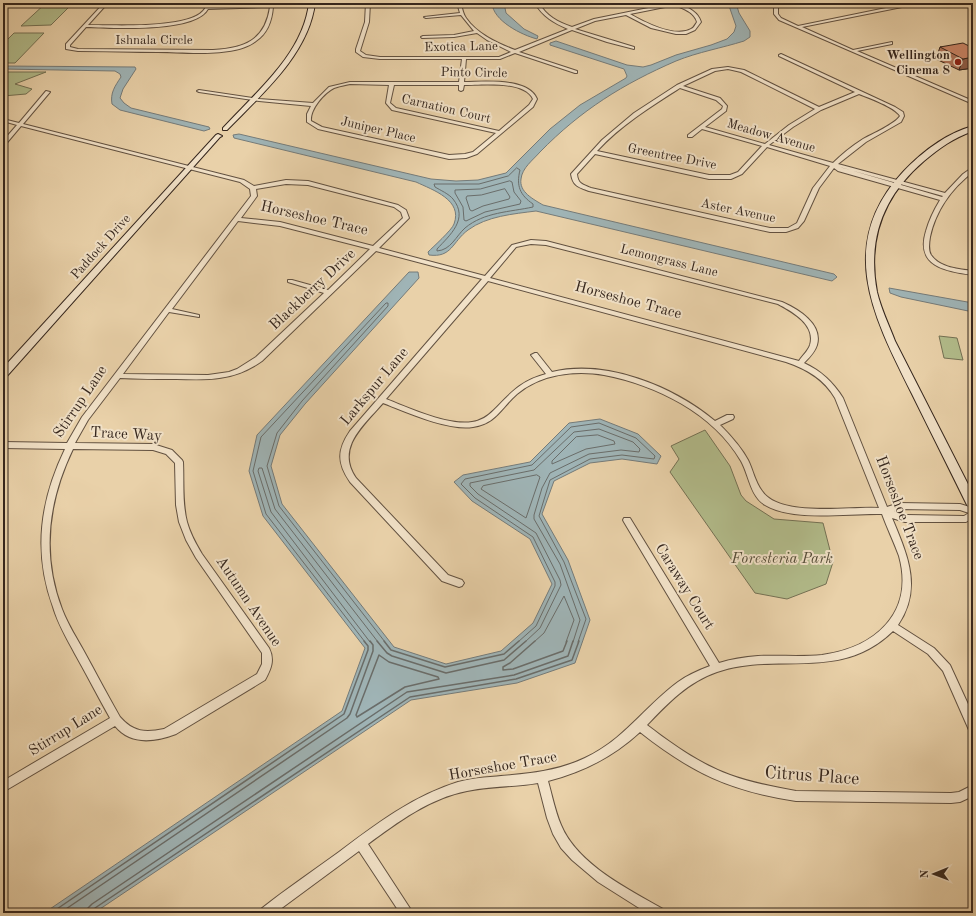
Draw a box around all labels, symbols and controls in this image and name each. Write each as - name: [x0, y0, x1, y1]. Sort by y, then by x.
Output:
- street label: Ishnala Circle: [115, 34, 193, 47]
- street label: Exotica Lane: [424, 40, 498, 54]
- place label: Wellington Cinema 8: [886, 49, 950, 77]
- marker: Wellington Cinema 8: [953, 57, 963, 67]
- street label: Pinto Circle: [441, 66, 507, 80]
- street label: Carnation Court: [400, 92, 492, 126]
- street label: Juniper Place: [339, 115, 417, 145]
- street label: Meadow Avenue: [725, 117, 817, 155]
- street label: Greentree Drive: [626, 142, 718, 172]
- street label: Aster Avenue: [699, 197, 777, 225]
- street label: Horseshoe Trace: [259, 199, 369, 239]
- street label: Paddock Drive: [69, 212, 133, 282]
- street label: Lemongrass Lane: [619, 243, 719, 279]
- street label: Blackberry Drive: [267, 247, 359, 333]
- street label: Horseshoe Trace: [573, 280, 683, 322]
- street label: Larkspur Lane: [338, 345, 412, 429]
- street label: Stirrup Lane: [51, 363, 111, 441]
- street label: Trace Way: [90, 426, 162, 444]
- street label: Horseshoe Trace: [872, 454, 926, 562]
- street label: Caraway Court: [652, 541, 716, 633]
- park label: Foresteria Park: [730, 552, 833, 567]
- street label: Autumn Avenue: [213, 554, 284, 650]
- street label: Stirrup Lane: [27, 703, 105, 759]
- street label: Horseshoe Trace: [448, 750, 558, 784]
- street label: Citrus Place: [764, 764, 860, 788]
- north arrow: [914, 854, 954, 894]
- text: N: [920, 869, 931, 878]

